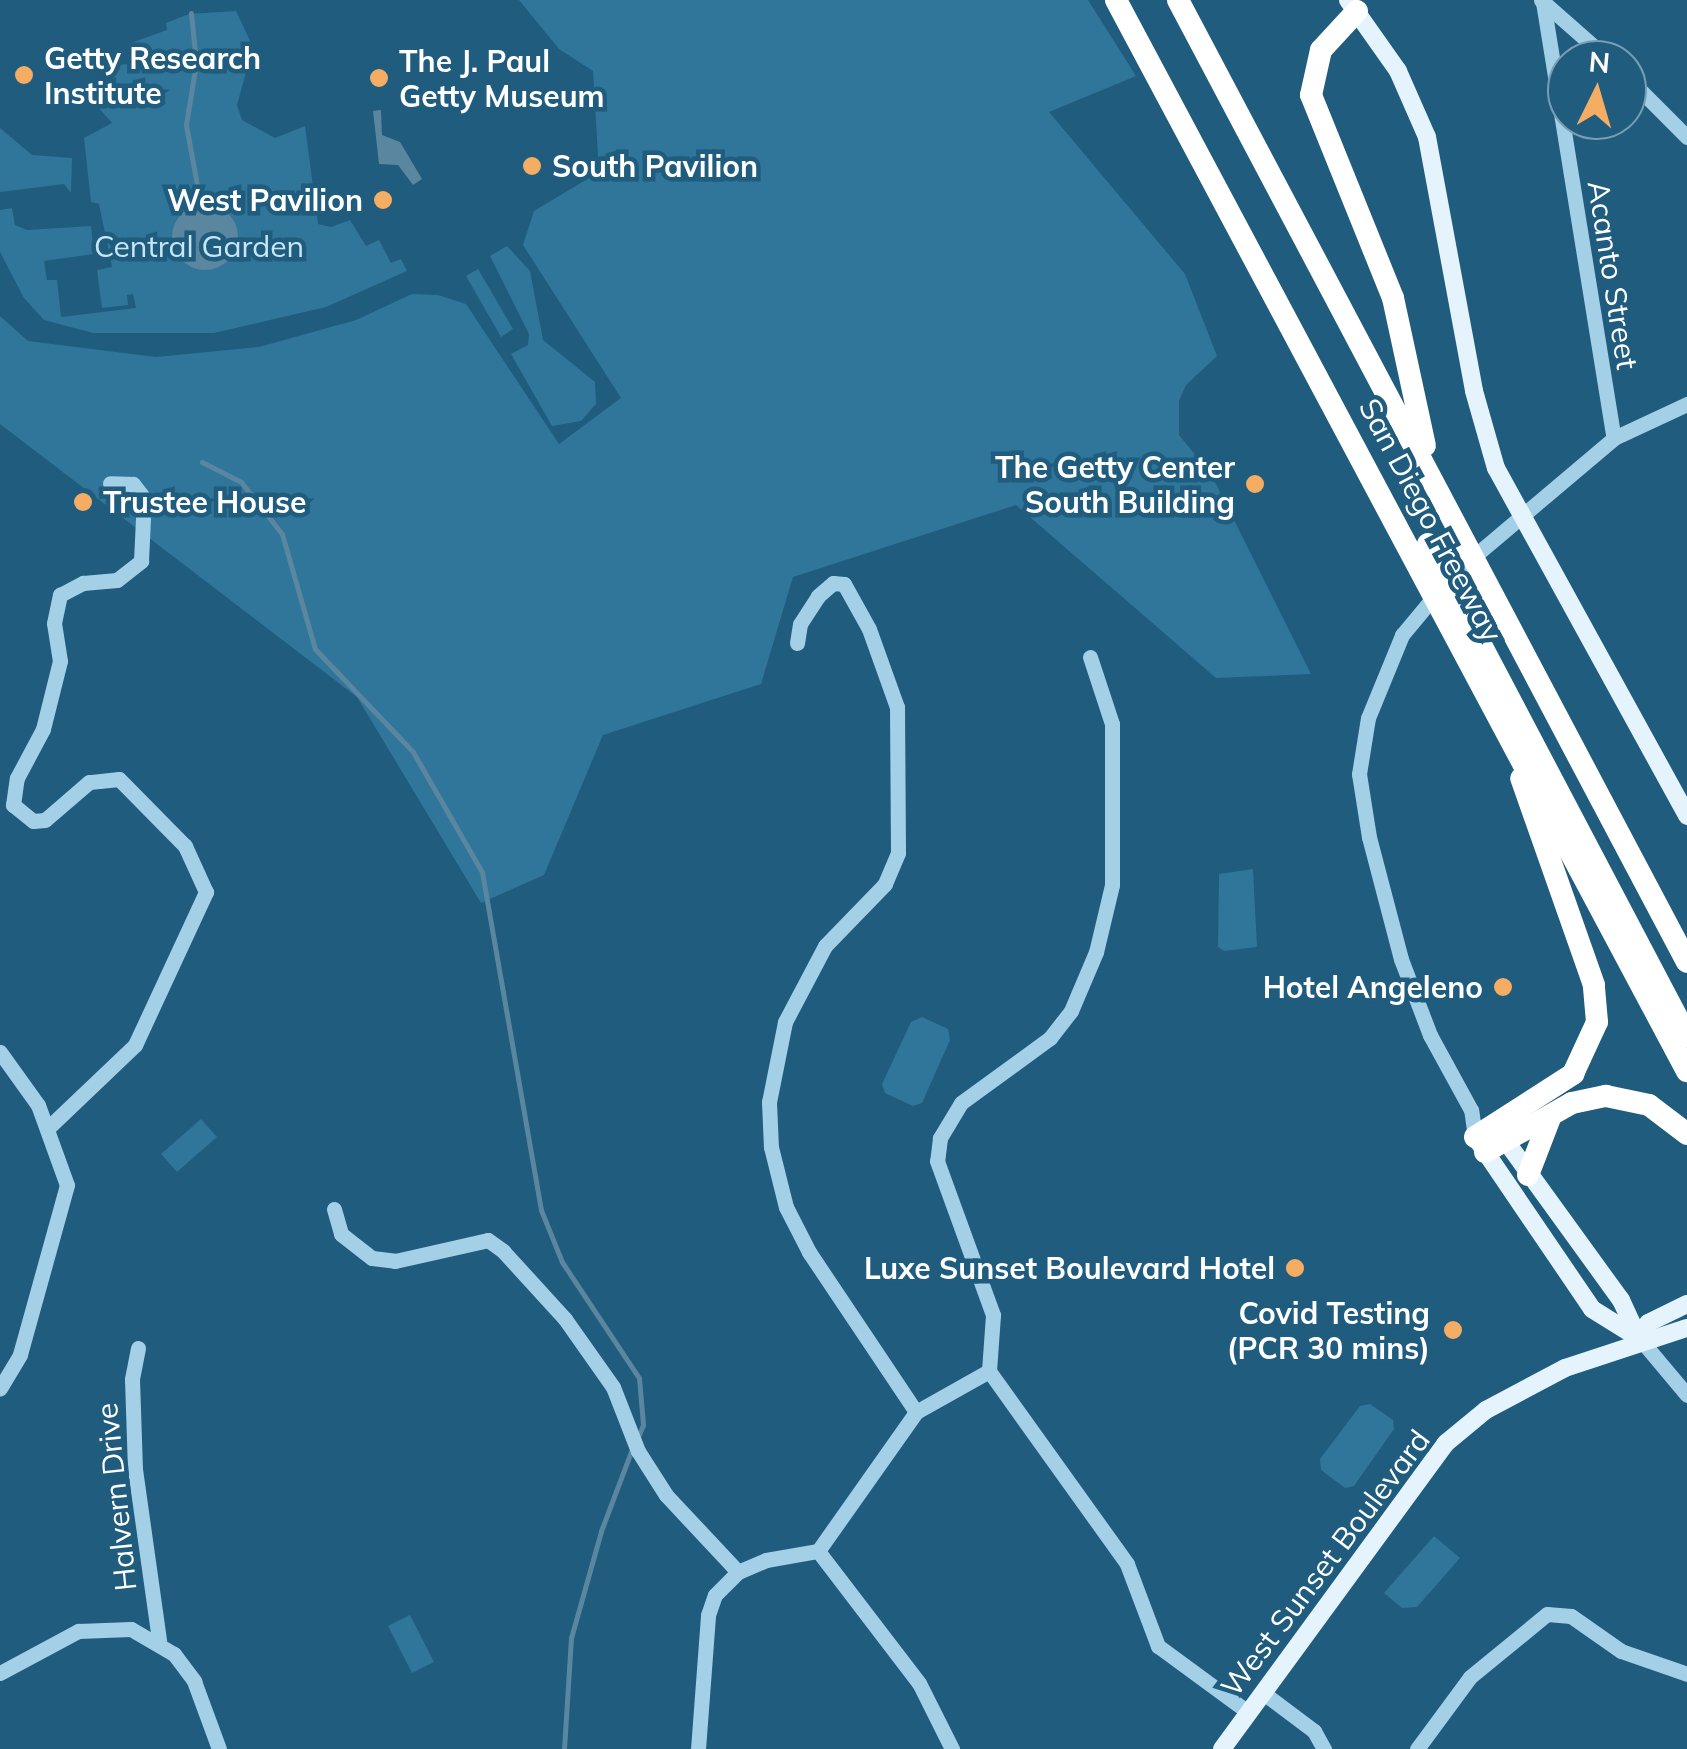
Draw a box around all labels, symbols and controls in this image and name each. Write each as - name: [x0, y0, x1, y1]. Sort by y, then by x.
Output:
- place label: Getty Research Institute: [44, 40, 261, 110]
- north arrow: [1547, 40, 1647, 140]
- place label: The J. Paul Getty Museum: [399, 43, 605, 114]
- text: N: [1587, 43, 1612, 80]
- marker: Getty Research Institute: [13, 64, 35, 86]
- marker: The J. Paul Getty Museum: [368, 67, 390, 89]
- place label: South Pavilion: [552, 148, 758, 184]
- marker: South Pavilion: [521, 155, 543, 177]
- street label: Acanto Street: [1580, 178, 1646, 372]
- place label: West Pavilion: [167, 182, 363, 218]
- marker: West Pavilion: [372, 189, 394, 211]
- park label: Central Garden: [94, 228, 304, 264]
- street label: San Diego Freeway: [1352, 392, 1510, 648]
- place label: The Getty Center South Building: [995, 449, 1235, 520]
- marker: The Getty Center South Building: [1244, 473, 1266, 495]
- place label: Trustee House: [103, 484, 306, 520]
- marker: Trustee House: [72, 491, 94, 513]
- place label: Hotel Angeleno: [1263, 969, 1483, 1005]
- marker: Hotel Angeleno: [1492, 976, 1514, 998]
- place label: Luxe Sunset Boulevard Hotel: [864, 1250, 1275, 1286]
- marker: Luxe Sunset Boulevard Hotel: [1284, 1257, 1306, 1279]
- place label: Covid Testing (PCR 30 mins): [1227, 1295, 1430, 1366]
- marker: Covid Testing (PCR 30 mins): [1440, 1317, 1466, 1343]
- street label: Halvern Drive: [88, 1401, 144, 1593]
- street label: West Sunset Boulevard: [1213, 1423, 1437, 1703]

